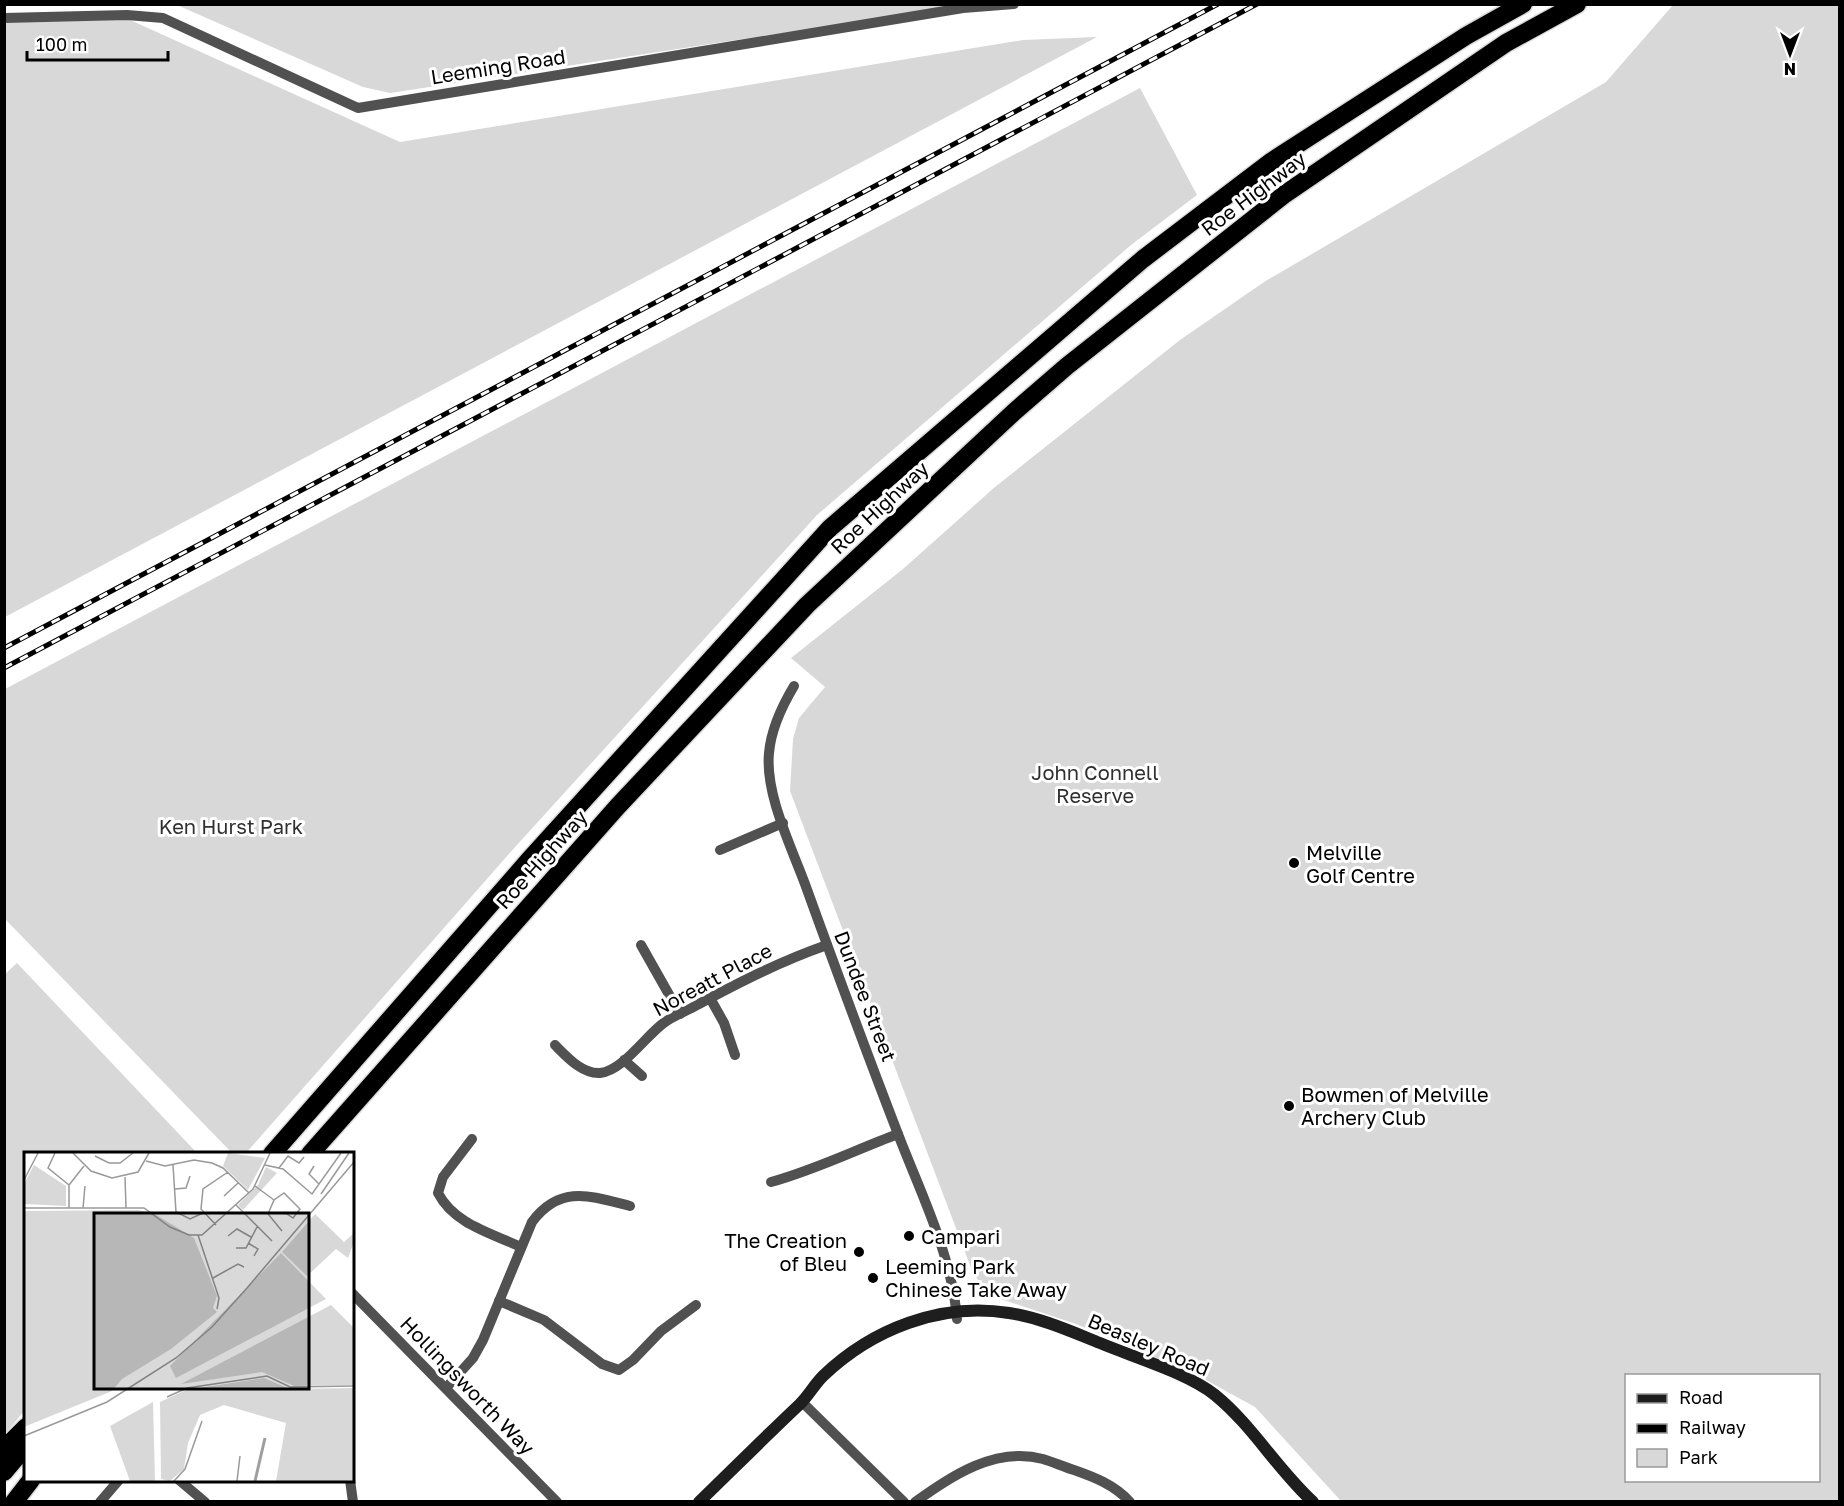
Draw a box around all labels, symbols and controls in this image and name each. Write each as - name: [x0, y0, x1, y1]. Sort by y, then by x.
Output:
- scale bar: [27, 24, 168, 62]
- north arrow: [1760, 24, 1820, 84]
- text: 100 m: [36, 33, 87, 55]
- street label: Leeming Road: [429, 44, 567, 88]
- text: N: [1784, 59, 1796, 79]
- street label: Roe Highway: [1196, 146, 1310, 240]
- street label: Roe Highway: [825, 456, 933, 558]
- park label: John Connell Reserve: [1031, 760, 1159, 807]
- street label: Roe Highway: [490, 805, 592, 913]
- park label: Ken Hurst Park: [159, 814, 303, 838]
- place label: Melville Golf Centre: [1306, 840, 1415, 887]
- marker: Melville Golf Centre: [1287, 856, 1301, 870]
- street label: Dundee Street: [830, 927, 902, 1065]
- street label: Noreatt Place: [648, 938, 776, 1020]
- place label: Bowmen of Melville Archery Club: [1301, 1082, 1489, 1129]
- marker: Bowmen of Melville Archery Club: [1282, 1099, 1296, 1113]
- inset map: [24, 1152, 354, 1482]
- place label: Campari: [921, 1224, 1000, 1248]
- place label: The Creation of Bleu: [724, 1228, 847, 1275]
- marker: Campari: [902, 1229, 916, 1243]
- marker: The Creation of Bleu: [852, 1245, 866, 1259]
- place label: Leeming Park Chinese Take Away: [885, 1254, 1067, 1301]
- marker: Leeming Park Chinese Take Away: [866, 1271, 880, 1285]
- street label: Beasley Road: [1085, 1308, 1213, 1380]
- street label: Hollingsworth Way: [396, 1311, 540, 1459]
- legend: [1625, 1374, 1820, 1482]
- text: Road: [1679, 1386, 1723, 1408]
- text: Railway: [1679, 1416, 1746, 1438]
- text: Park: [1679, 1446, 1718, 1468]

